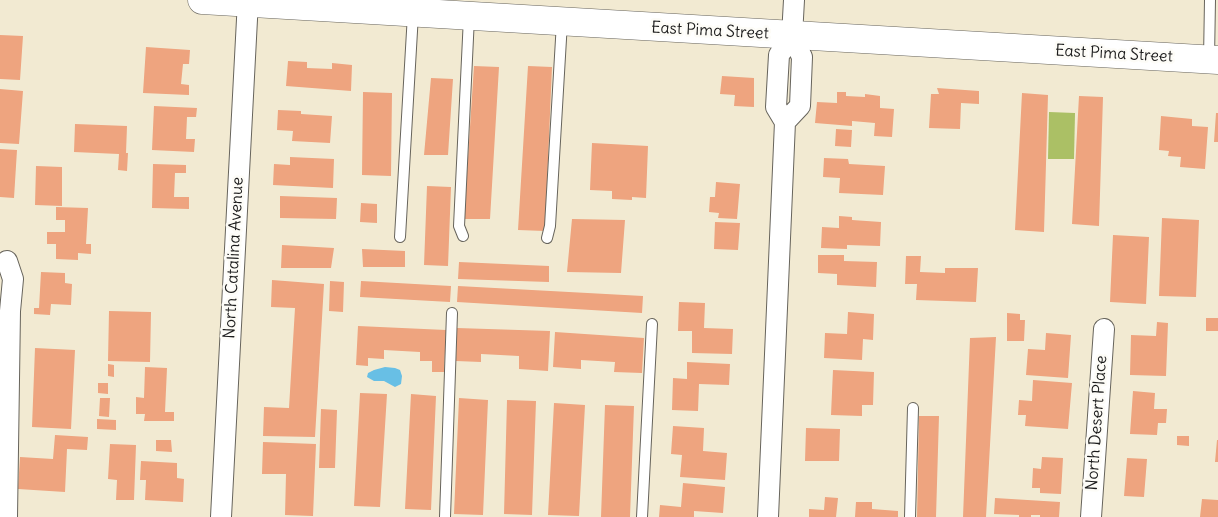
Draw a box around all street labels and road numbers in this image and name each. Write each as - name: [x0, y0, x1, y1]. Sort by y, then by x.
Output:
- street label: East Pima Street: [651, 18, 769, 44]
- street label: East Pima Street: [1055, 41, 1173, 67]
- street label: North Catalina Avenue: [220, 177, 248, 339]
- street label: North Desert Place: [1083, 355, 1111, 491]

